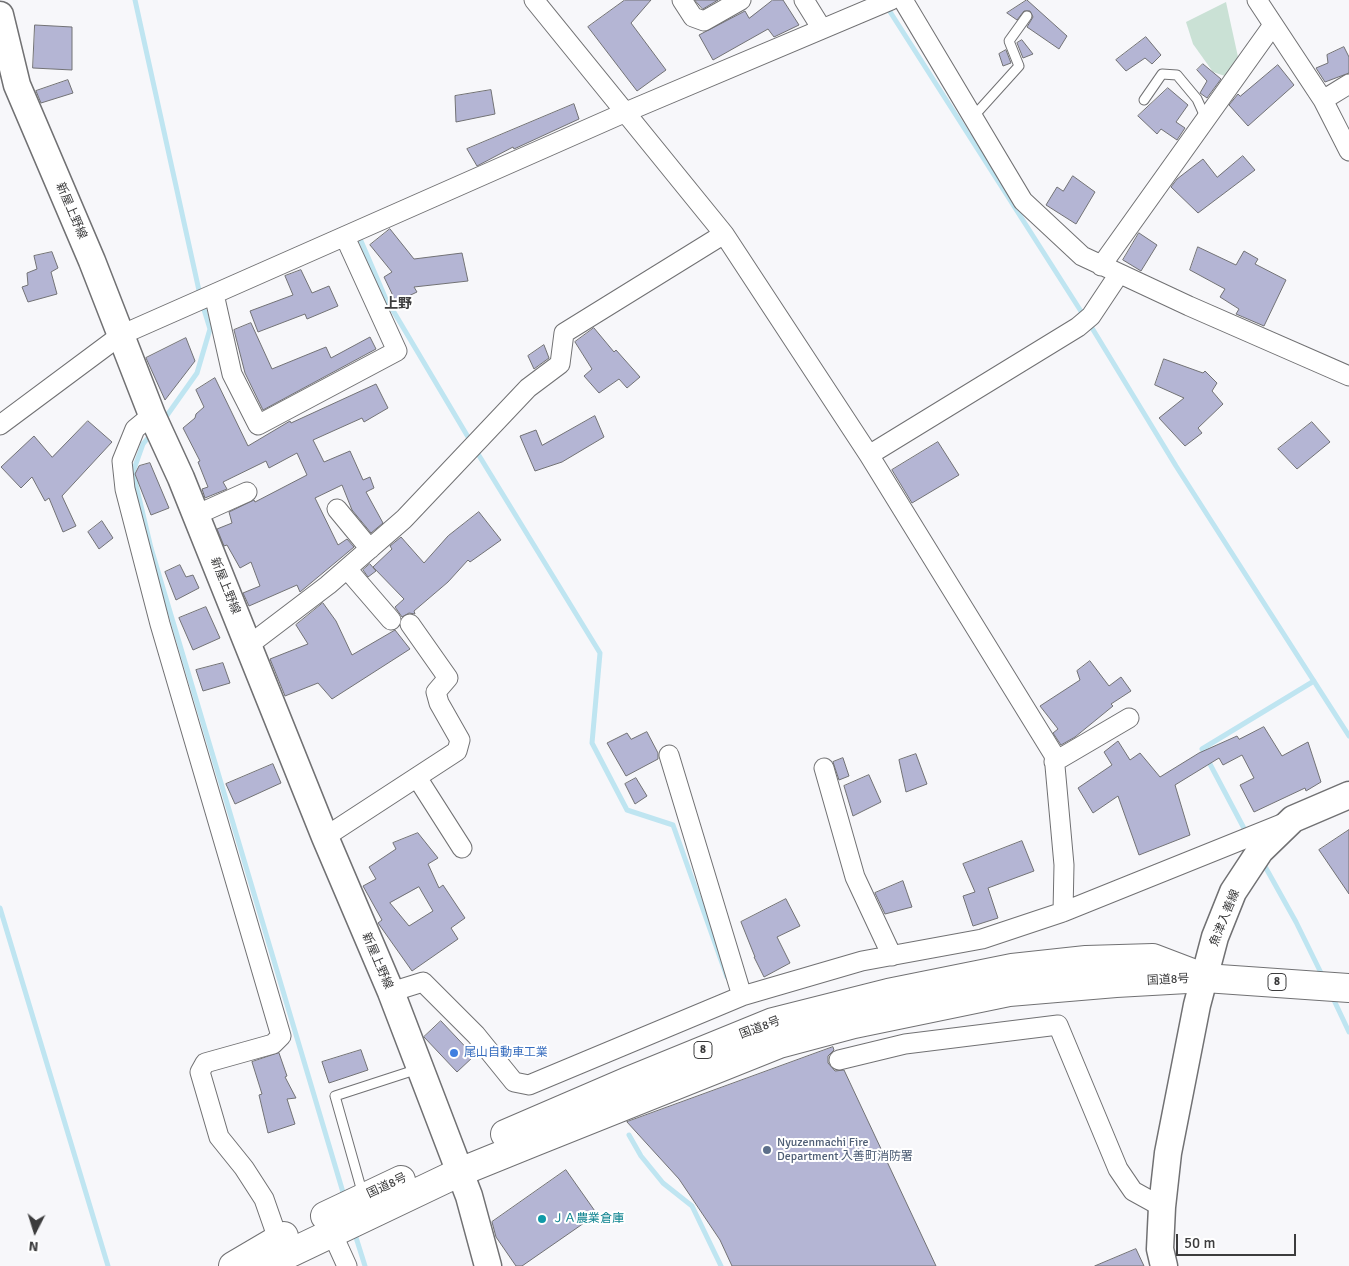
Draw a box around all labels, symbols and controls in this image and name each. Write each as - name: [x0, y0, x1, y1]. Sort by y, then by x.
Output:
- street label: 新屋上野線: [53, 181, 89, 241]
- district label: 上野: [384, 296, 412, 312]
- street label: 新屋上野線: [207, 555, 243, 617]
- street label: 魚津入善線: [1207, 887, 1243, 949]
- street label: 新屋上野線: [359, 931, 395, 991]
- street label: 国道8号: [1146, 972, 1190, 988]
- road number: 8: [1268, 974, 1286, 990]
- street label: 国道8号: [738, 1014, 782, 1042]
- road number: 8: [694, 1042, 712, 1058]
- place label: 尾山自動車工業: [464, 1046, 548, 1060]
- marker: 尾山自動車工業: [448, 1047, 460, 1059]
- place label: Nyuzenmachi Fire Department 入善町消防署: [777, 1136, 913, 1164]
- marker: Nyuzenmachi Fire Department 入善町消防署: [761, 1144, 773, 1156]
- street label: 国道8号: [365, 1170, 409, 1202]
- north arrow: [10, 1206, 60, 1256]
- place label: ＪＡ農業倉庫: [552, 1212, 624, 1226]
- marker: ＪＡ農業倉庫: [536, 1213, 548, 1225]
- scale bar: [1179, 1224, 1299, 1256]
- text: 50 m: [1184, 1234, 1215, 1252]
- text: N: [28, 1238, 39, 1255]

